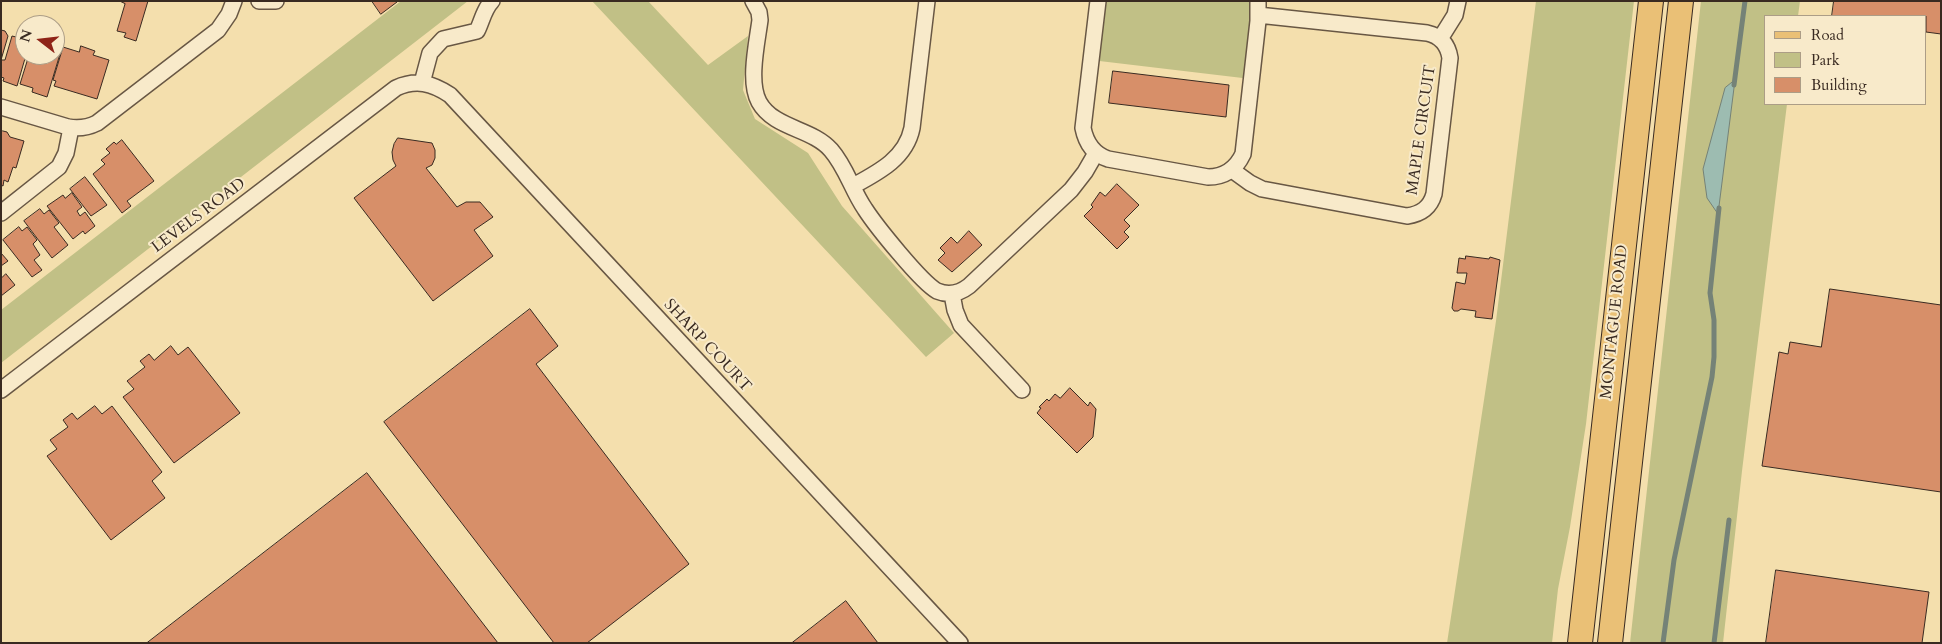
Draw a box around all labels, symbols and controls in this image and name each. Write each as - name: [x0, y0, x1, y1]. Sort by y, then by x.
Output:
- north arrow: [15, 15, 65, 65]
- legend: [1764, 15, 1927, 105]
- text: Road: [1811, 25, 1844, 45]
- text: N: [15, 28, 37, 44]
- text: Park: [1811, 50, 1840, 70]
- street label: MAPLE CIRCUIT: [1403, 64, 1441, 196]
- text: Building: [1811, 75, 1867, 95]
- street label: LEVELS ROAD: [148, 174, 250, 258]
- street label: MONTAGUE ROAD: [1597, 244, 1633, 400]
- street label: SHARP COURT: [659, 296, 755, 396]

